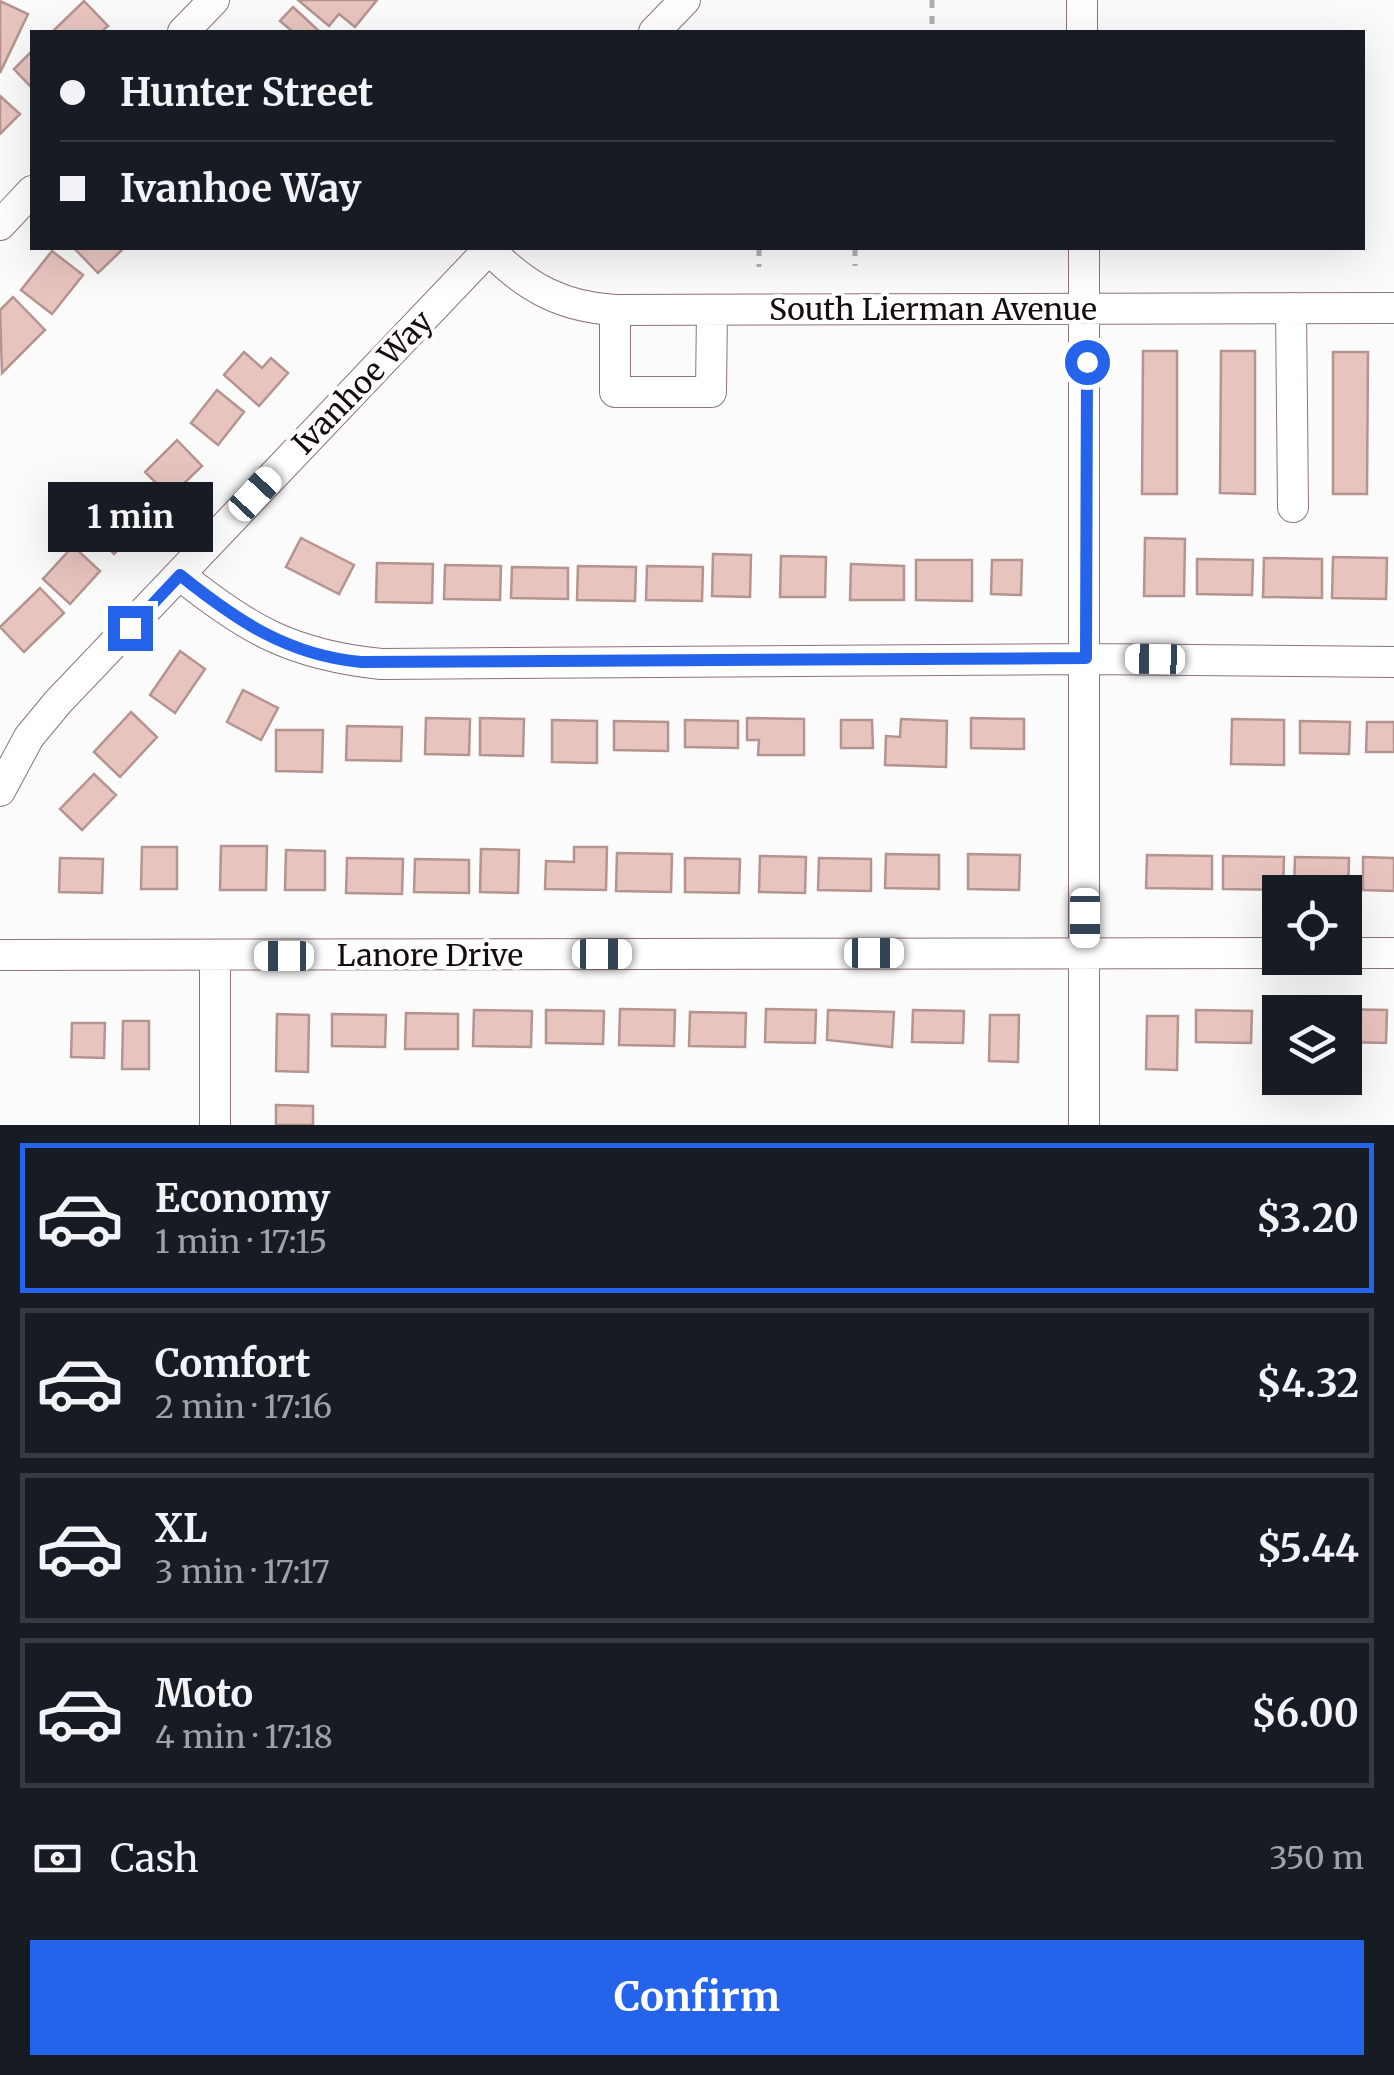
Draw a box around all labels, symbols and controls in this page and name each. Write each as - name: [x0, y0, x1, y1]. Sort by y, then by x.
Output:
- text: Hunter Street: [120, 69, 373, 116]
- text: Ivanhoe Way: [120, 165, 361, 212]
- street label: South Lierman Avenue: [769, 290, 1097, 328]
- street label: Ivanhoe Way: [284, 302, 440, 462]
- route start: [1065, 340, 1110, 385]
- car: [224, 462, 286, 526]
- callout: 1 min: [48, 483, 212, 553]
- text: 1 min: [87, 497, 174, 537]
- route end: [108, 606, 153, 651]
- car: [1125, 643, 1185, 675]
- map controls: [1262, 875, 1362, 1095]
- button: locate: [1262, 875, 1362, 975]
- car: [1070, 888, 1100, 948]
- street label: Lanore Drive: [337, 936, 523, 974]
- car: [844, 938, 904, 968]
- car: [572, 939, 632, 969]
- car: [254, 941, 314, 971]
- button: layers: [1262, 995, 1362, 1095]
- icon: car: [35, 1173, 125, 1263]
- text: Economy: [155, 1175, 330, 1222]
- text: $3.20: [1256, 1195, 1359, 1242]
- text: 1 min · 17:15: [155, 1222, 327, 1262]
- icon: car: [35, 1338, 125, 1428]
- text: Comfort: [155, 1340, 311, 1387]
- text: $4.32: [1256, 1360, 1359, 1407]
- text: 2 min · 17:16: [155, 1387, 332, 1427]
- icon: car: [35, 1503, 125, 1593]
- text: XL: [155, 1505, 207, 1552]
- text: $5.44: [1257, 1525, 1359, 1572]
- text: 3 min · 17:17: [155, 1552, 330, 1592]
- icon: car: [35, 1668, 125, 1758]
- text: Moto: [155, 1670, 253, 1717]
- text: $6.00: [1251, 1690, 1359, 1737]
- text: 4 min · 17:18: [155, 1717, 333, 1757]
- icon: cash: [30, 1831, 85, 1886]
- text: Cash: [110, 1835, 199, 1882]
- text: 350 m: [1269, 1838, 1364, 1878]
- button: Confirm: [30, 1940, 1364, 2055]

